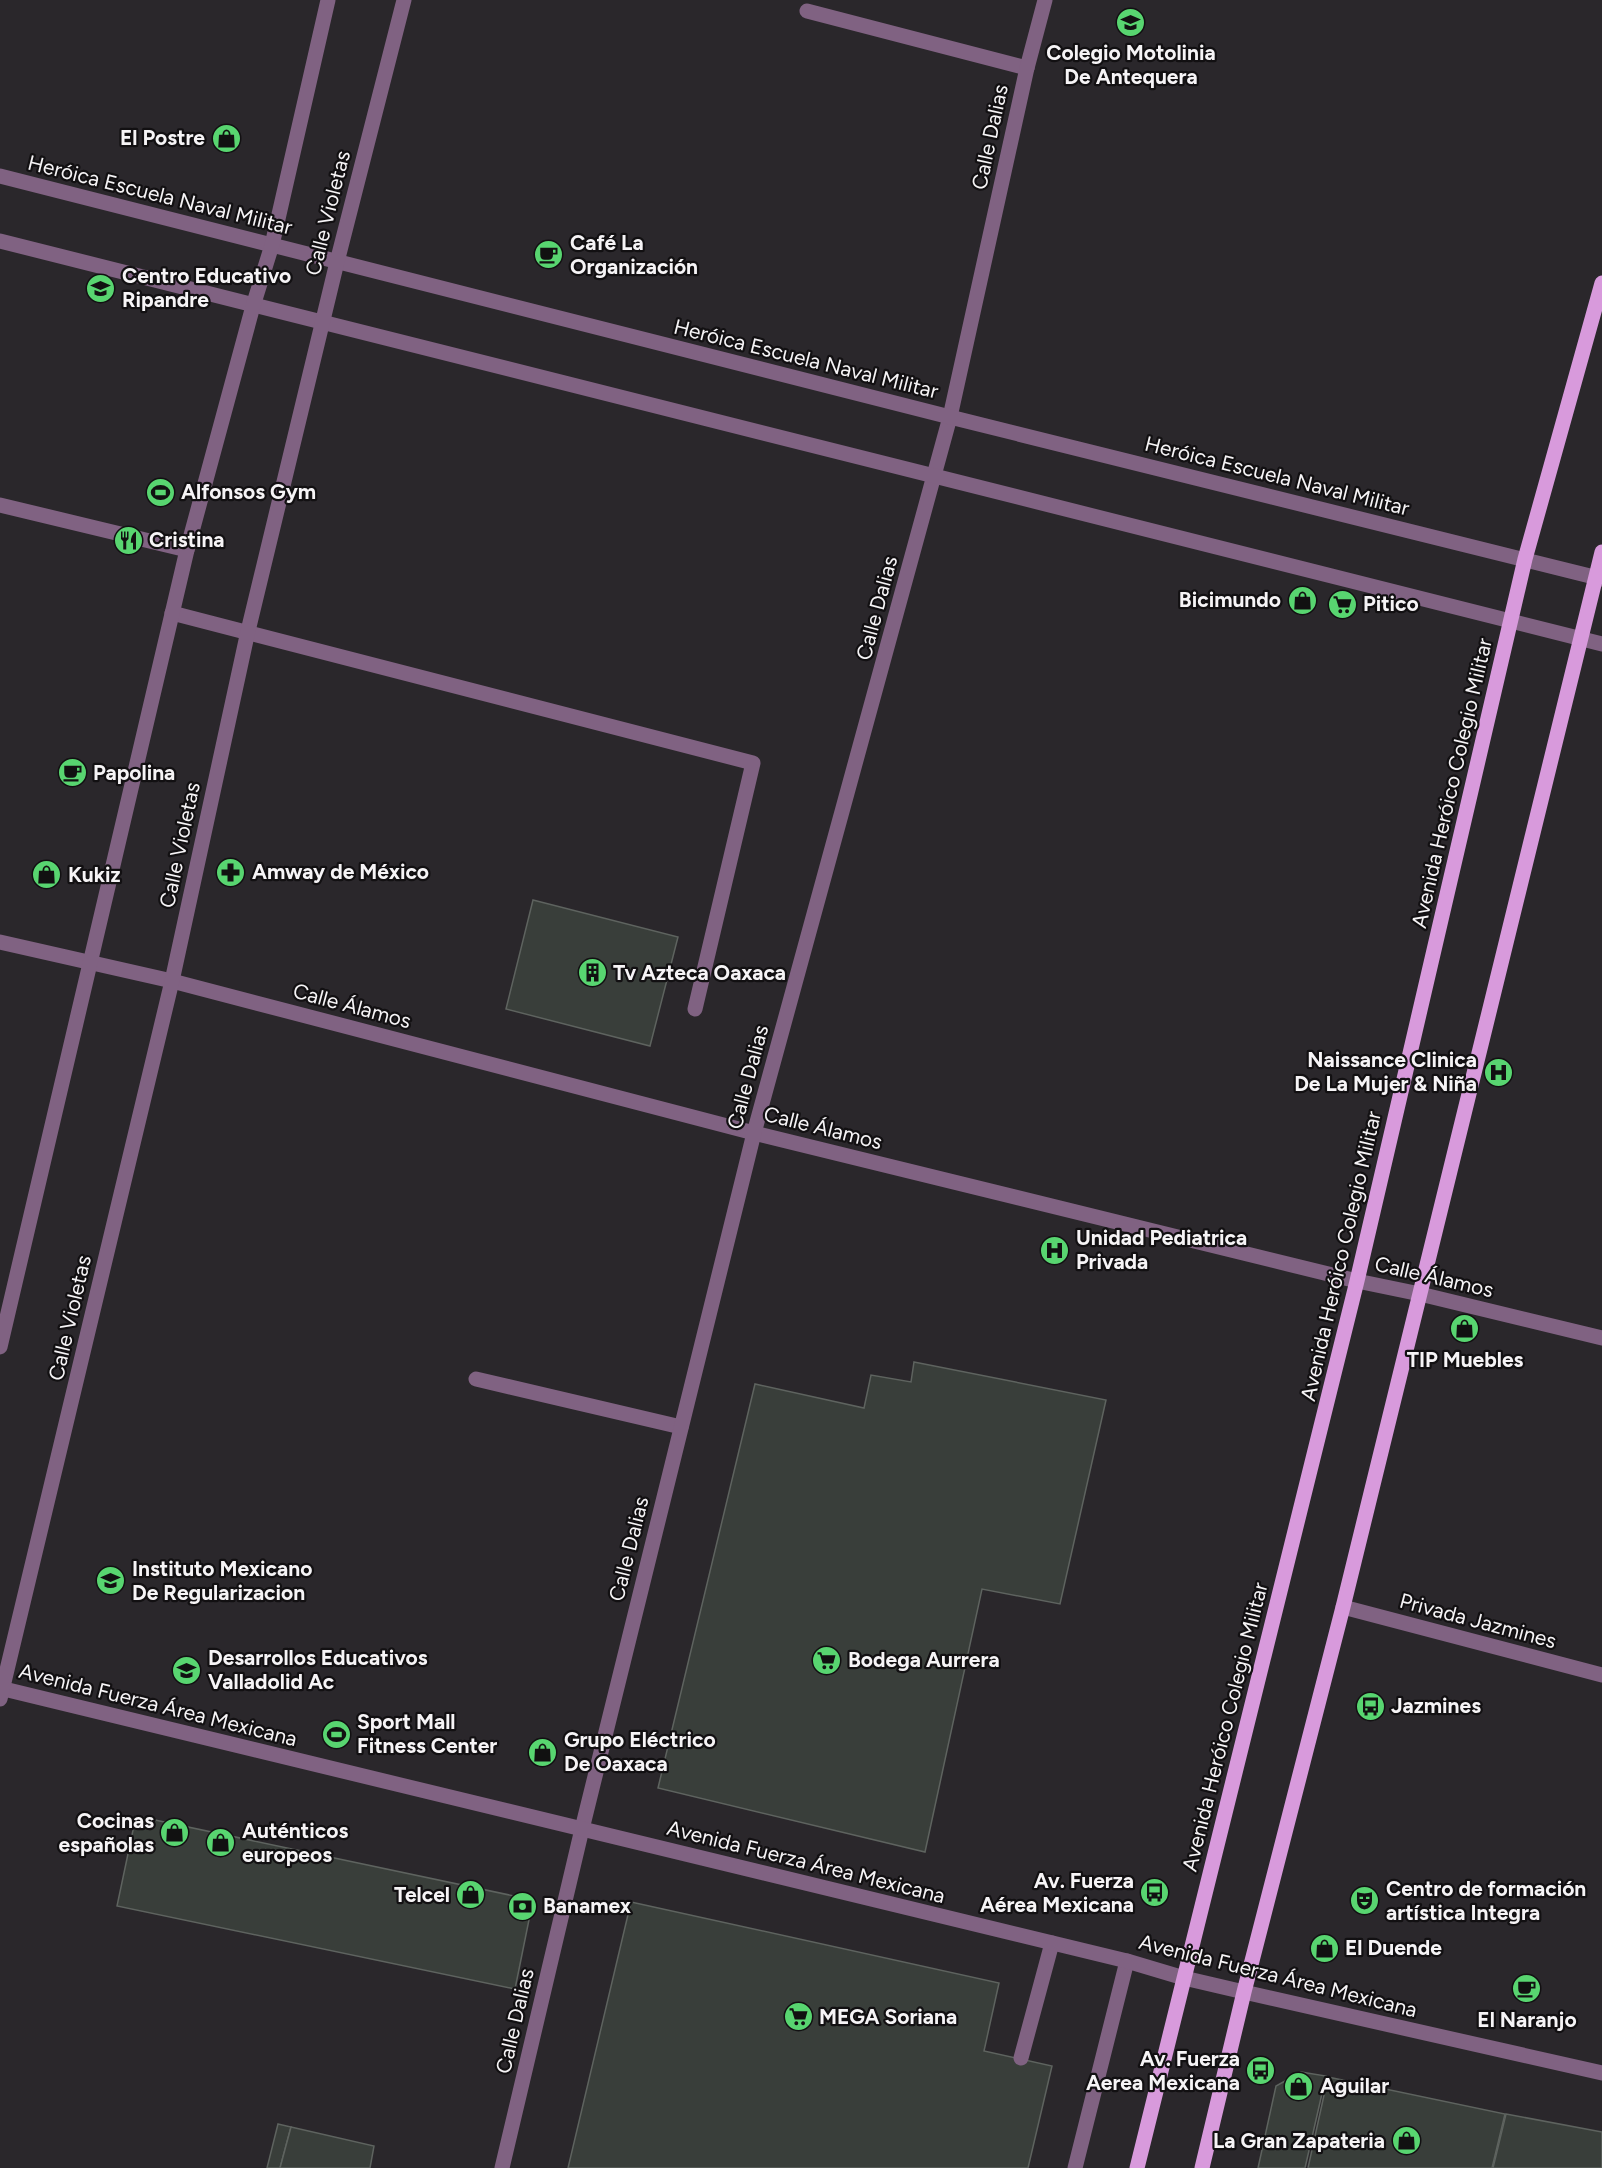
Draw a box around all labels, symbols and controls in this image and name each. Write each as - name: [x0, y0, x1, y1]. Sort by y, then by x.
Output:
- school or university icon: Colegio Motolinia De Antequera: [1115, 6, 1147, 38]
- place label: Colegio Motolinia De Antequera: [1046, 40, 1216, 89]
- street label: Calle Dalias: [966, 82, 1013, 192]
- shop icon: El Postre: [210, 122, 242, 154]
- place label: El Postre: [120, 125, 205, 150]
- street label: Calle Violetas: [300, 148, 355, 278]
- street label: Heróica Escuela Naval Militar: [25, 150, 295, 240]
- place label: Café La Organización: [570, 230, 698, 279]
- cafe icon: Café La Organización: [533, 239, 565, 271]
- place label: Centro Educativo Ripandre: [122, 263, 291, 312]
- school or university icon: Centro Educativo Ripandre: [85, 272, 117, 304]
- street label: Heróica Escuela Naval Militar: [671, 314, 941, 404]
- street label: Heróica Escuela Naval Militar: [1142, 431, 1412, 521]
- sports icon: Alfonsos Gym: [144, 476, 176, 508]
- place label: Alfonsos Gym: [181, 479, 316, 504]
- restaurant icon: Cristina: [112, 524, 144, 556]
- place label: Cristina: [149, 527, 225, 552]
- street label: Calle Dalias: [851, 553, 902, 663]
- shop icon: Bicimundo: [1286, 584, 1318, 616]
- place label: Bicimundo: [1179, 587, 1281, 612]
- supermarket icon: Pitico: [1326, 588, 1358, 620]
- place label: Pitico: [1363, 591, 1419, 616]
- street label: Avenida Heróico Colegio Militar: [1406, 635, 1497, 930]
- cafe icon: Papolina: [56, 757, 88, 789]
- place label: Papolina: [93, 760, 175, 785]
- street label: Calle Violetas: [154, 780, 205, 910]
- pharmacy icon: Amway de México: [215, 856, 247, 888]
- shop icon: Kukiz: [31, 859, 63, 891]
- place label: Amway de México: [252, 859, 429, 884]
- place label: Kukiz: [68, 862, 121, 887]
- building icon: Tv Azteca Oaxaca: [576, 957, 608, 989]
- place label: Tv Azteca Oaxaca: [613, 960, 786, 985]
- street label: Calle Álamos: [290, 978, 414, 1033]
- street label: Calle Dalias: [722, 1022, 773, 1132]
- place label: Naissance Clinica De La Mujer & Niña: [1294, 1047, 1477, 1096]
- hospital icon: Naissance Clinica De La Mujer & Niña: [1482, 1056, 1514, 1088]
- street label: Calle Álamos: [761, 1101, 885, 1154]
- street label: Avenida Heróico Colegio Militar: [1295, 1108, 1386, 1403]
- place label: Unidad Pediatrica Privada: [1076, 1225, 1247, 1274]
- hospital icon: Unidad Pediatrica Privada: [1039, 1234, 1071, 1266]
- street label: Calle Álamos: [1372, 1251, 1496, 1302]
- street label: Calle Violetas: [43, 1253, 96, 1383]
- shop icon: TIP Muebles: [1449, 1313, 1481, 1345]
- place label: TIP Muebles: [1407, 1347, 1524, 1372]
- street label: Calle Dalias: [603, 1494, 654, 1604]
- place label: Instituto Mexicano De Regularizacion: [132, 1556, 312, 1605]
- school or university icon: Instituto Mexicano De Regularizacion: [95, 1565, 127, 1597]
- street label: Avenida Heróico Colegio Militar: [1176, 1580, 1273, 1874]
- street label: Privada Jazmines: [1397, 1588, 1559, 1653]
- supermarket icon: Bodega Aurrera: [811, 1644, 843, 1676]
- place label: Desarrollos Educativos Valladolid Ac: [208, 1645, 428, 1694]
- place label: Bodega Aurrera: [848, 1647, 1000, 1672]
- school or university icon: Desarrollos Educativos Valladolid Ac: [171, 1654, 203, 1686]
- street label: Avenida Fuerza Área Mexicana: [16, 1658, 300, 1751]
- bus stop icon: Jazmines: [1354, 1690, 1386, 1722]
- place label: Jazmines: [1391, 1693, 1481, 1718]
- place label: Sport Mall Fitness Center: [357, 1709, 497, 1758]
- sports icon: Sport Mall Fitness Center: [320, 1718, 352, 1750]
- place label: Grupo Eléctrico De Oaxaca: [564, 1727, 716, 1776]
- shop icon: Grupo Eléctrico De Oaxaca: [527, 1736, 559, 1768]
- place label: Cocinas españolas: [58, 1808, 154, 1857]
- street label: Avenida Fuerza Área Mexicana: [664, 1815, 948, 1908]
- shop icon: Cocinas españolas: [159, 1817, 191, 1849]
- place label: Auténticos europeos: [242, 1818, 348, 1867]
- shop icon: Auténticos europeos: [205, 1827, 237, 1859]
- place label: Av. Fuerza Aérea Mexicana: [980, 1868, 1134, 1917]
- place label: Centro de formación artística Integra: [1386, 1876, 1586, 1925]
- bus stop icon: Av. Fuerza Aérea Mexicana: [1139, 1877, 1171, 1909]
- shop icon: Telcel: [455, 1879, 487, 1911]
- place label: Telcel: [394, 1882, 450, 1907]
- theatre icon: Centro de formación artística Integra: [1349, 1885, 1381, 1917]
- bank icon: Banamex: [506, 1890, 538, 1922]
- place label: Banamex: [543, 1893, 632, 1918]
- street label: Avenida Fuerza Área Mexicana: [1136, 1929, 1420, 2022]
- shop icon: El Duende: [1308, 1932, 1340, 1964]
- place label: El Duende: [1345, 1935, 1442, 1960]
- street label: Calle Dalias: [490, 1966, 539, 2076]
- cafe icon: El Naranjo: [1511, 1973, 1543, 2005]
- supermarket icon: MEGA Soriana: [782, 2001, 814, 2033]
- place label: MEGA Soriana: [819, 2004, 957, 2029]
- place label: El Naranjo: [1477, 2007, 1577, 2032]
- place label: Av. Fuerza Aerea Mexicana: [1086, 2046, 1240, 2095]
- bus stop icon: Av. Fuerza Aerea Mexicana: [1245, 2055, 1277, 2087]
- shop icon: Aguilar: [1283, 2070, 1315, 2102]
- place label: Aguilar: [1320, 2073, 1389, 2098]
- shop icon: La Gran Zapateria: [1390, 2125, 1422, 2157]
- place label: La Gran Zapateria: [1213, 2128, 1385, 2153]

